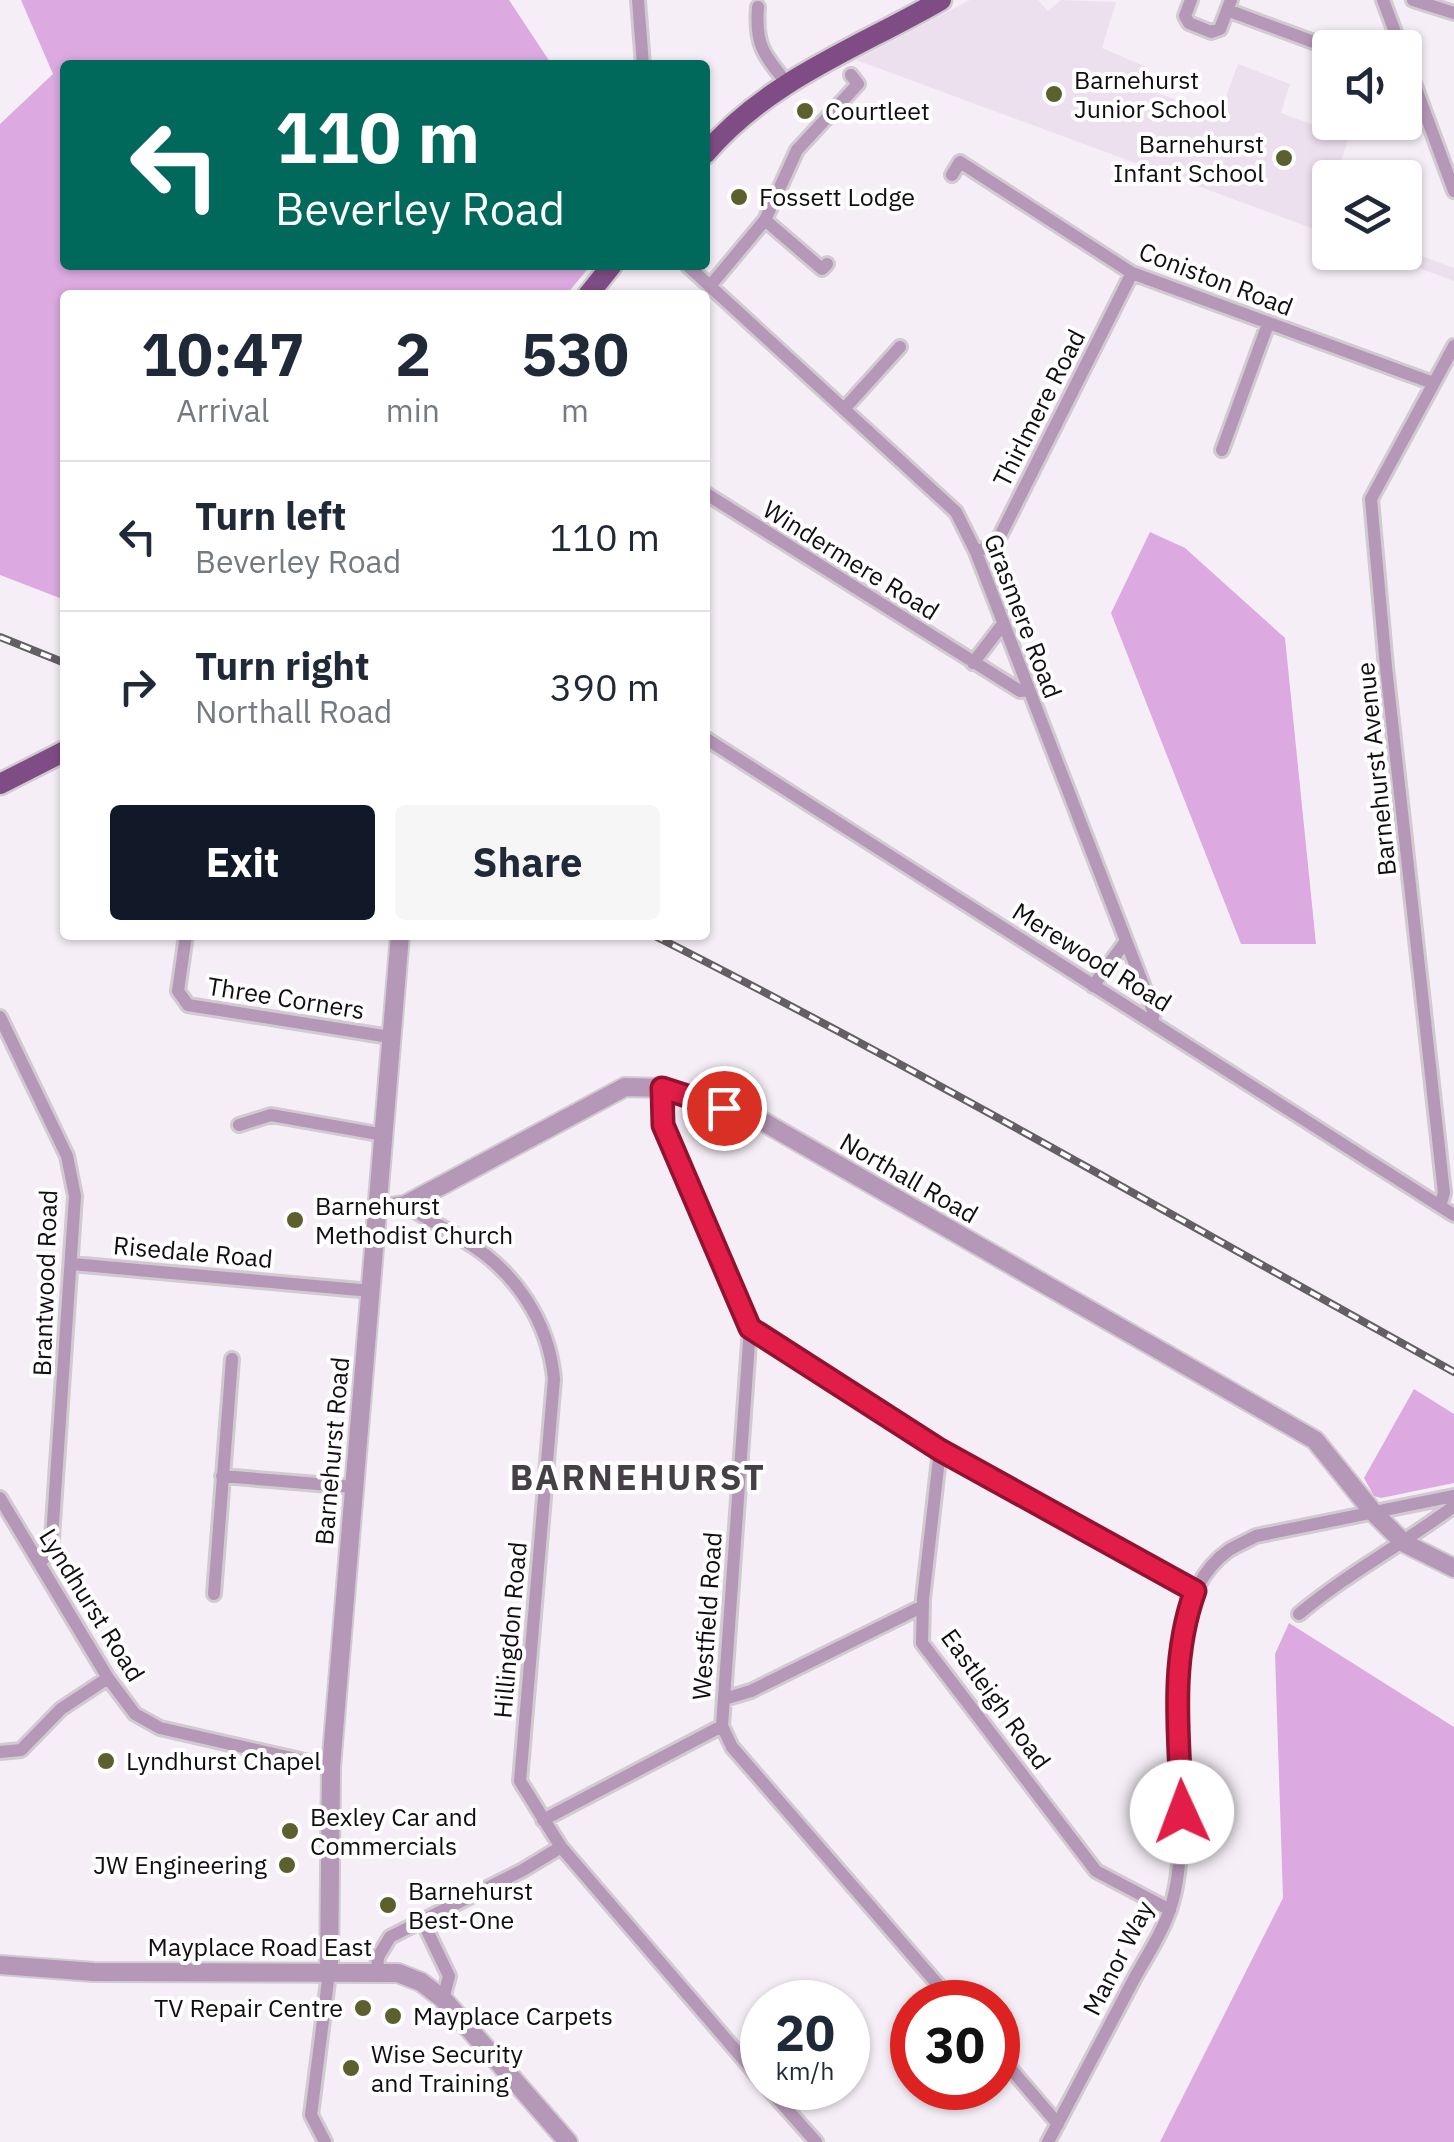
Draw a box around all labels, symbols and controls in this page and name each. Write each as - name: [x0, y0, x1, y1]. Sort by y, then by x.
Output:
- map controls: [1312, 30, 1422, 270]
- button: sound: [1312, 30, 1422, 140]
- place label: Barnehurst Junior School: [1074, 63, 1227, 125]
- marker: Barnehurst Junior School: [1043, 83, 1065, 105]
- text: 110 m: [275, 91, 480, 182]
- place label: Courtleet: [825, 94, 930, 127]
- icon: left: [110, 100, 240, 230]
- marker: Courtleet: [794, 100, 816, 122]
- place label: Barnehurst Infant School: [1113, 127, 1264, 189]
- marker: Barnehurst Infant School: [1273, 147, 1295, 169]
- button: layers: [1312, 160, 1422, 270]
- text: Beverley Road: [275, 179, 565, 237]
- place label: Fossett Lodge: [759, 180, 915, 213]
- marker: Fossett Lodge: [728, 186, 750, 208]
- street label: Coniston Road: [1135, 234, 1298, 323]
- text: 10:47: [141, 314, 305, 393]
- text: 2: [395, 314, 431, 393]
- text: 530: [521, 314, 629, 393]
- street label: Thirlmere Road: [985, 323, 1092, 492]
- text: Arrival: [176, 389, 270, 431]
- text: min: [386, 389, 440, 431]
- text: m: [561, 389, 589, 431]
- text: Turn left: [195, 491, 346, 540]
- street label: Windermere Road: [757, 492, 946, 627]
- icon: left: [110, 509, 165, 564]
- text: 110 m: [549, 512, 660, 561]
- street label: Grasmere Road: [977, 529, 1070, 703]
- text: Beverley Road: [195, 540, 401, 582]
- text: Turn right: [195, 641, 370, 690]
- icon: right: [110, 659, 165, 714]
- street label: Barnehurst Avenue: [1348, 661, 1403, 877]
- text: 390 m: [549, 662, 660, 711]
- text: Northall Road: [195, 690, 392, 732]
- button: Exit: [110, 805, 375, 920]
- button: Share: [395, 805, 660, 920]
- street label: Merewood Road: [1007, 894, 1178, 1019]
- street label: Three Corners: [205, 969, 367, 1026]
- pin: [682, 1066, 767, 1151]
- icon: arrive: [697, 1081, 752, 1136]
- street label: Northall Road: [834, 1125, 984, 1230]
- street label: Brantwood Road: [25, 1189, 64, 1377]
- place label: Barnehurst Methodist Church: [315, 1189, 513, 1251]
- marker: Barnehurst Methodist Church: [284, 1209, 306, 1231]
- street label: Risedale Road: [112, 1228, 274, 1275]
- street label: Barnehurst Road: [307, 1356, 356, 1546]
- district label: BARNEHURST: [510, 1454, 766, 1500]
- street label: Lyndhurst Road: [32, 1522, 153, 1687]
- street label: Westfield Road: [684, 1531, 729, 1701]
- street label: Hillingdon Road: [485, 1540, 534, 1720]
- street label: Eastleigh Road: [934, 1622, 1059, 1776]
- place label: Lyndhurst Chapel: [126, 1744, 321, 1777]
- marker: Lyndhurst Chapel: [95, 1750, 117, 1772]
- position arrow: [1130, 1760, 1234, 1864]
- place label: Bexley Car and Commercials: [310, 1800, 477, 1862]
- marker: Bexley Car and Commercials: [279, 1820, 301, 1842]
- place label: JW Engineering: [93, 1848, 267, 1881]
- marker: JW Engineering: [276, 1854, 298, 1876]
- place label: Barnehurst Best-One: [408, 1874, 533, 1936]
- marker: Barnehurst Best-One: [377, 1894, 399, 1916]
- street label: Manor Way: [1075, 1894, 1161, 2021]
- street label: Mayplace Road East: [148, 1930, 372, 1963]
- speed limit sign: 30: [890, 1980, 1020, 2110]
- place label: TV Repair Centre: [154, 1991, 343, 2024]
- marker: TV Repair Centre: [352, 1997, 374, 2019]
- place label: Mayplace Carpets: [413, 1999, 613, 2032]
- text: 20: [775, 2000, 835, 2065]
- marker: Mayplace Carpets: [382, 2005, 404, 2027]
- place label: Wise Security and Training: [371, 2037, 524, 2099]
- text: km/h: [776, 2054, 834, 2087]
- marker: Wise Security and Training: [340, 2057, 362, 2079]

